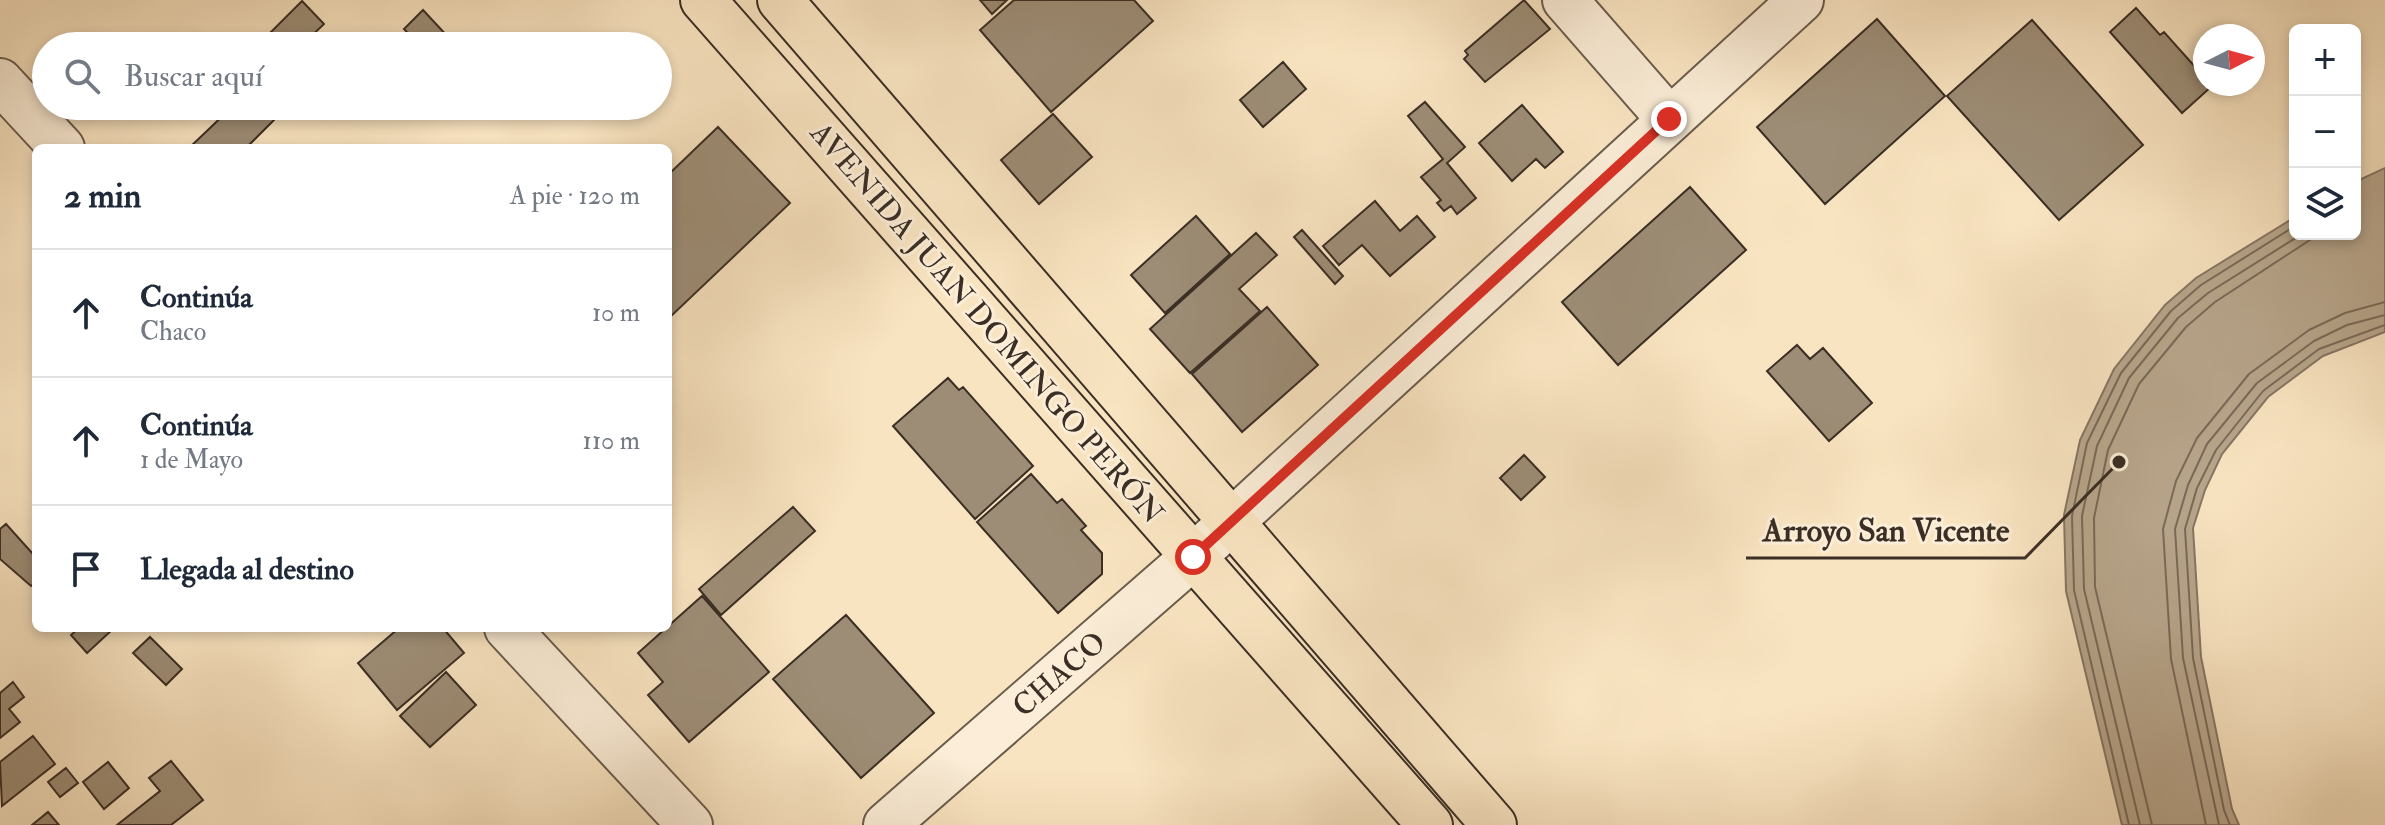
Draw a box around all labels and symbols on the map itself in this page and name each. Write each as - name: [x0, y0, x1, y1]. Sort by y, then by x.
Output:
- north arrow: [2193, 24, 2265, 96]
- route end: [1651, 101, 1687, 137]
- street label: AVENIDA JUAN DOMINGO PERÓN: [801, 114, 1172, 532]
- callout: Arroyo San Vicente: [1746, 502, 2025, 558]
- text: Arroyo San Vicente: [1761, 511, 2010, 551]
- route start: [1175, 539, 1211, 575]
- street label: CHACO: [1005, 624, 1114, 725]

